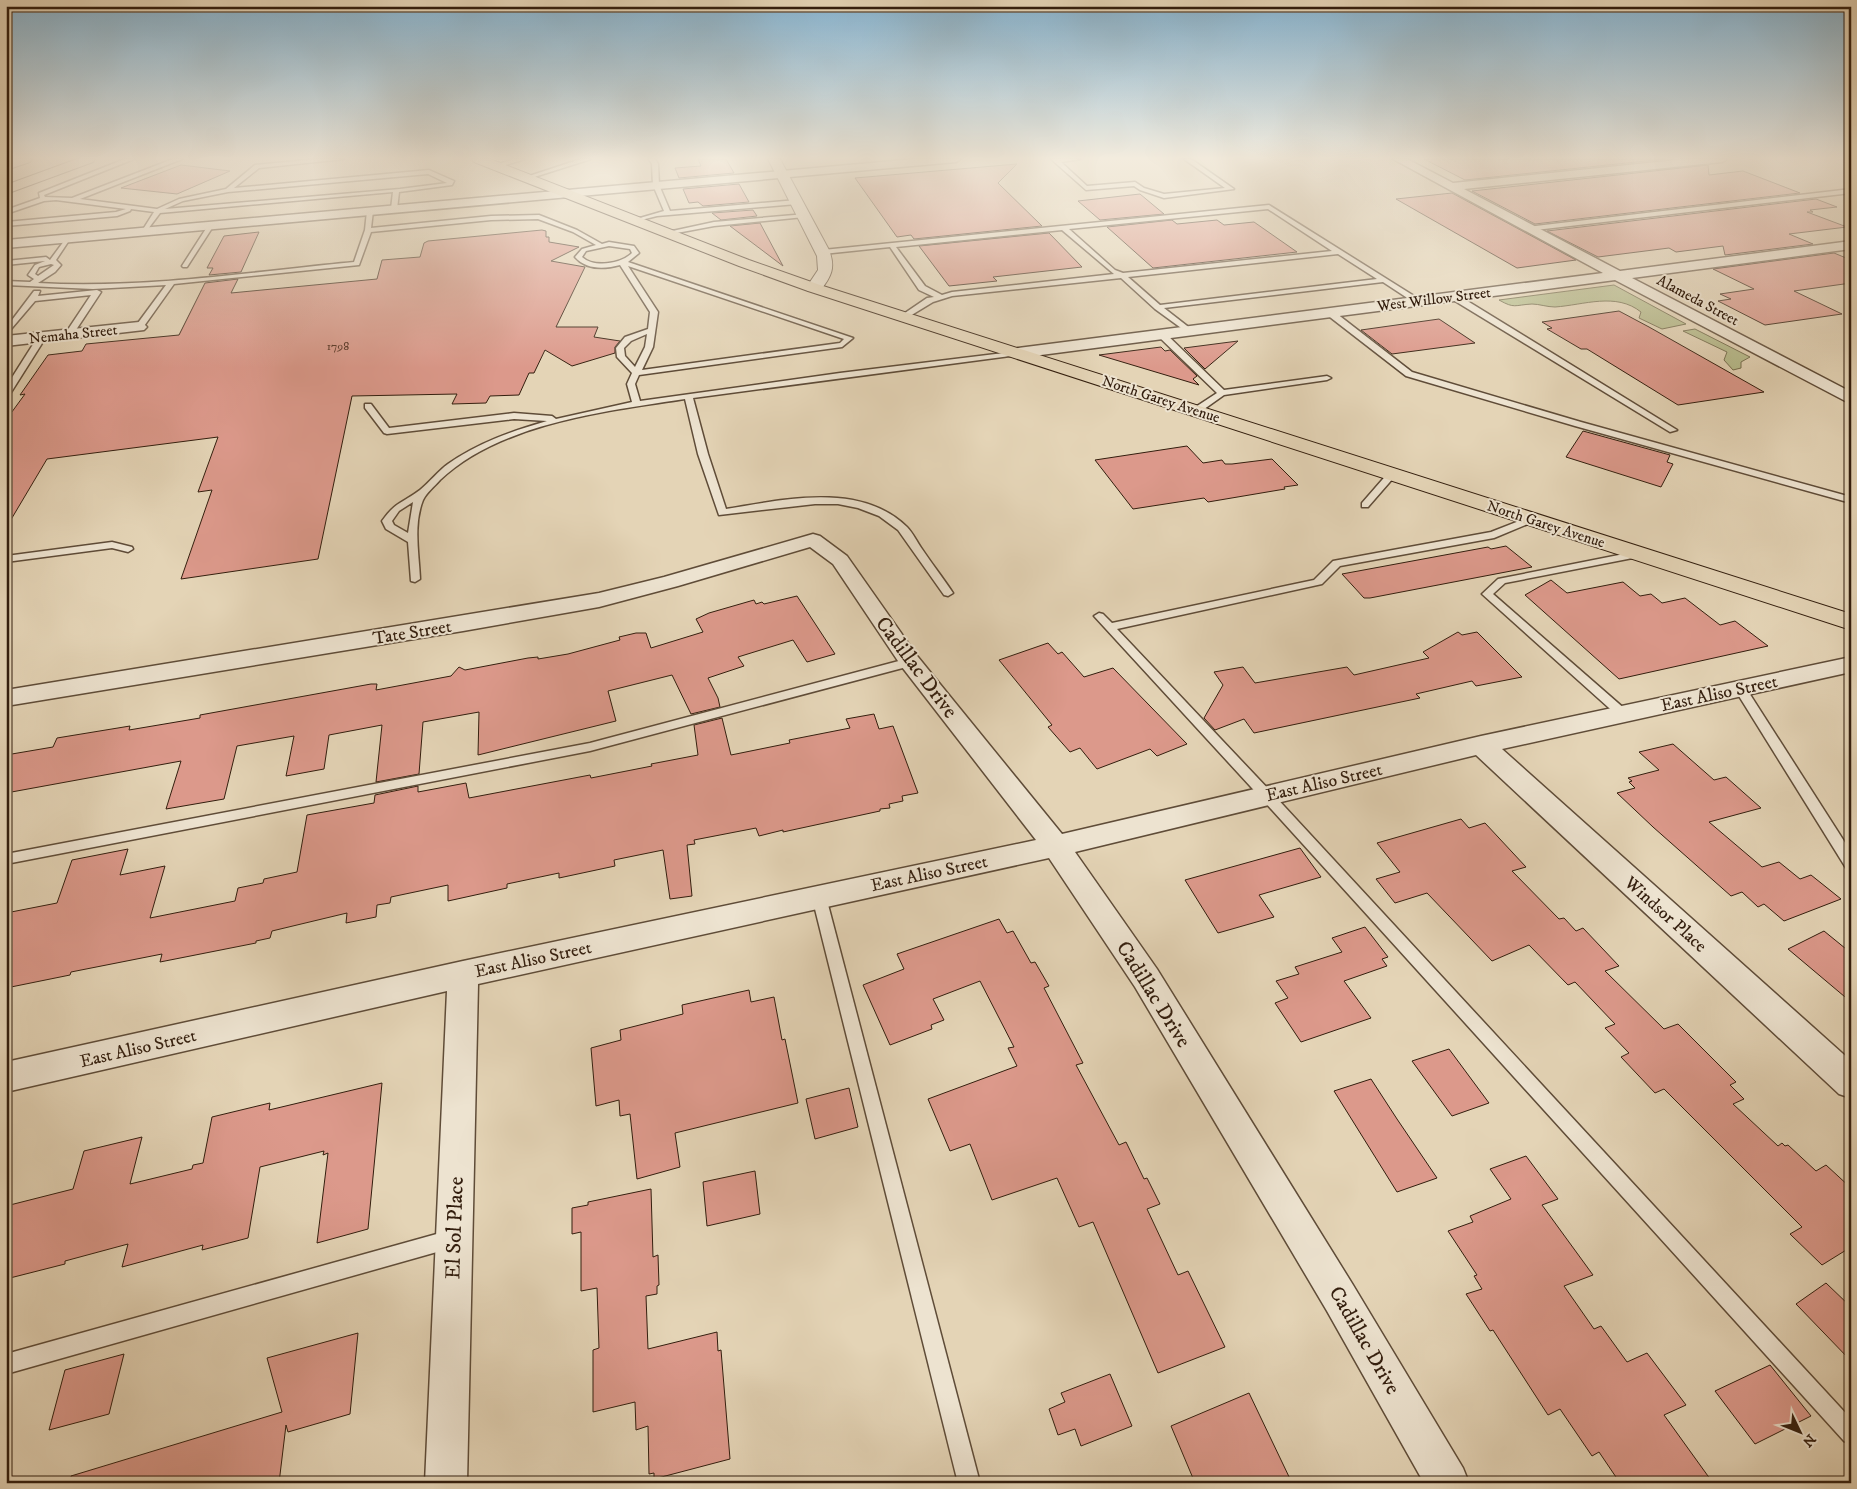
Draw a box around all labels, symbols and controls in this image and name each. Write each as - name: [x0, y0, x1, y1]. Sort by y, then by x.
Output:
- street label: Alameda Street: [1653, 271, 1742, 330]
- street label: West Willow Street: [1375, 283, 1492, 316]
- street label: Nemaha Street: [28, 320, 118, 349]
- house number: 1798: [327, 339, 349, 354]
- street label: North Garey Avenue: [1099, 371, 1222, 428]
- street label: North Garey Avenue: [1484, 496, 1607, 553]
- street label: Cadillac Drive: [870, 612, 963, 724]
- street label: Tate Street: [371, 616, 453, 650]
- street label: East Aliso Street: [1659, 671, 1780, 717]
- street label: East Aliso Street: [1264, 759, 1385, 807]
- street label: East Aliso Street: [869, 851, 990, 897]
- street label: Windsor Place: [1619, 871, 1711, 957]
- street label: Cadillac Drive: [1110, 936, 1196, 1053]
- street label: East Aliso Street: [473, 937, 594, 983]
- street label: East Aliso Street: [78, 1025, 199, 1073]
- street label: El Sol Place: [440, 1176, 470, 1280]
- street label: Cadillac Drive: [1323, 1282, 1406, 1399]
- north arrow: [1774, 1406, 1824, 1456]
- text: N: [1798, 1430, 1819, 1451]

